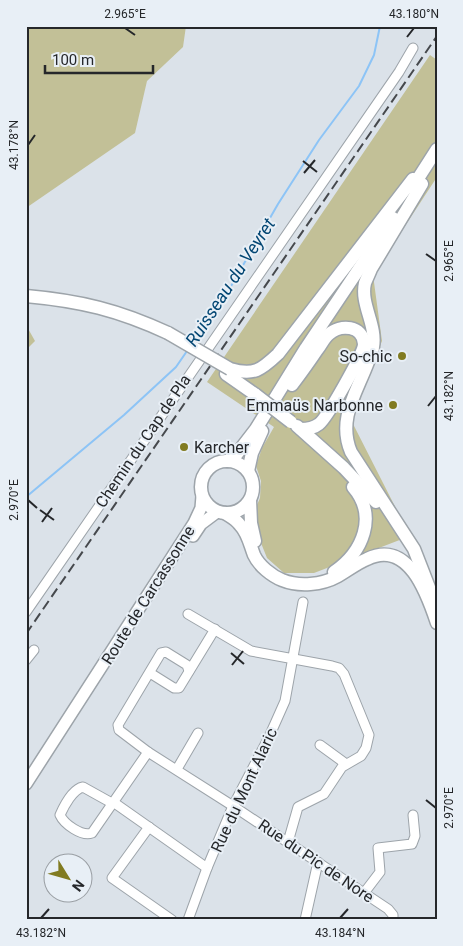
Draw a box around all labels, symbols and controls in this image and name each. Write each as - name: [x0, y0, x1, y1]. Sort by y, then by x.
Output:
- text: 2.965°E: [104, 7, 146, 21]
- text: 43.180°N: [389, 7, 439, 21]
- scale bar: [45, 42, 152, 74]
- text: 100 m: [52, 51, 94, 69]
- text: 43.178°N: [7, 120, 21, 170]
- water label: Ruisseau du Veyret: [181, 214, 279, 350]
- text: 2.965°E: [442, 240, 456, 282]
- place label: So-chic: [340, 347, 392, 366]
- marker: So-chic: [396, 350, 408, 362]
- street label: Chemin du Cap de Pla: [91, 371, 195, 511]
- text: 43.182°N: [442, 371, 456, 421]
- place label: Emmaüs Narbonne: [246, 396, 383, 415]
- marker: Emmaüs Narbonne: [387, 399, 399, 411]
- place label: Karcher: [194, 438, 250, 457]
- marker: Karcher: [178, 441, 190, 453]
- text: 2.970°E: [7, 479, 21, 521]
- street label: Route de Carcassonne: [97, 522, 199, 668]
- street label: Rue du Mont Alaric: [207, 725, 281, 855]
- text: 2.970°E: [442, 787, 456, 829]
- street label: Rue du Pic de Nore: [255, 815, 377, 907]
- north arrow: [42, 854, 92, 904]
- text: N: [69, 877, 88, 895]
- text: 43.182°N: [16, 926, 66, 940]
- text: 43.184°N: [315, 926, 365, 940]

